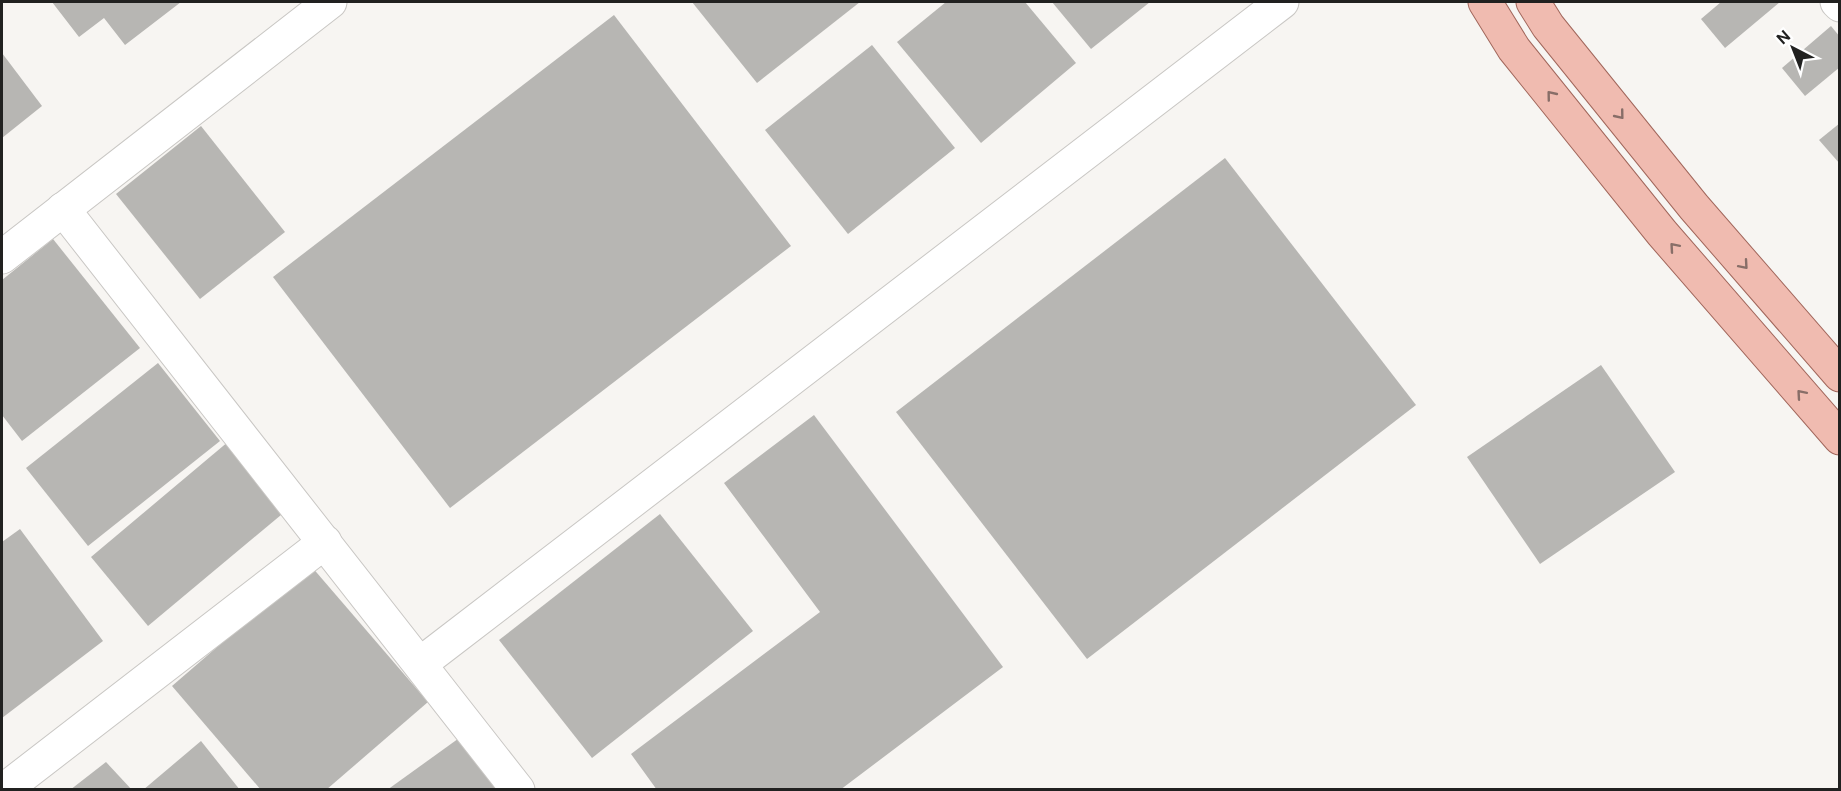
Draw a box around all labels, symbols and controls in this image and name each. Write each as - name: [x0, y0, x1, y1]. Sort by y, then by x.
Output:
- north arrow: [1763, 18, 1823, 78]
- text: N: [1772, 26, 1795, 49]
- one-way arrow: [1547, 91, 1558, 102]
- one-way arrow: [1612, 108, 1623, 119]
- one-way arrow: [1670, 243, 1681, 254]
- one-way arrow: [1737, 258, 1748, 269]
- one-way arrow: [1797, 390, 1808, 401]

